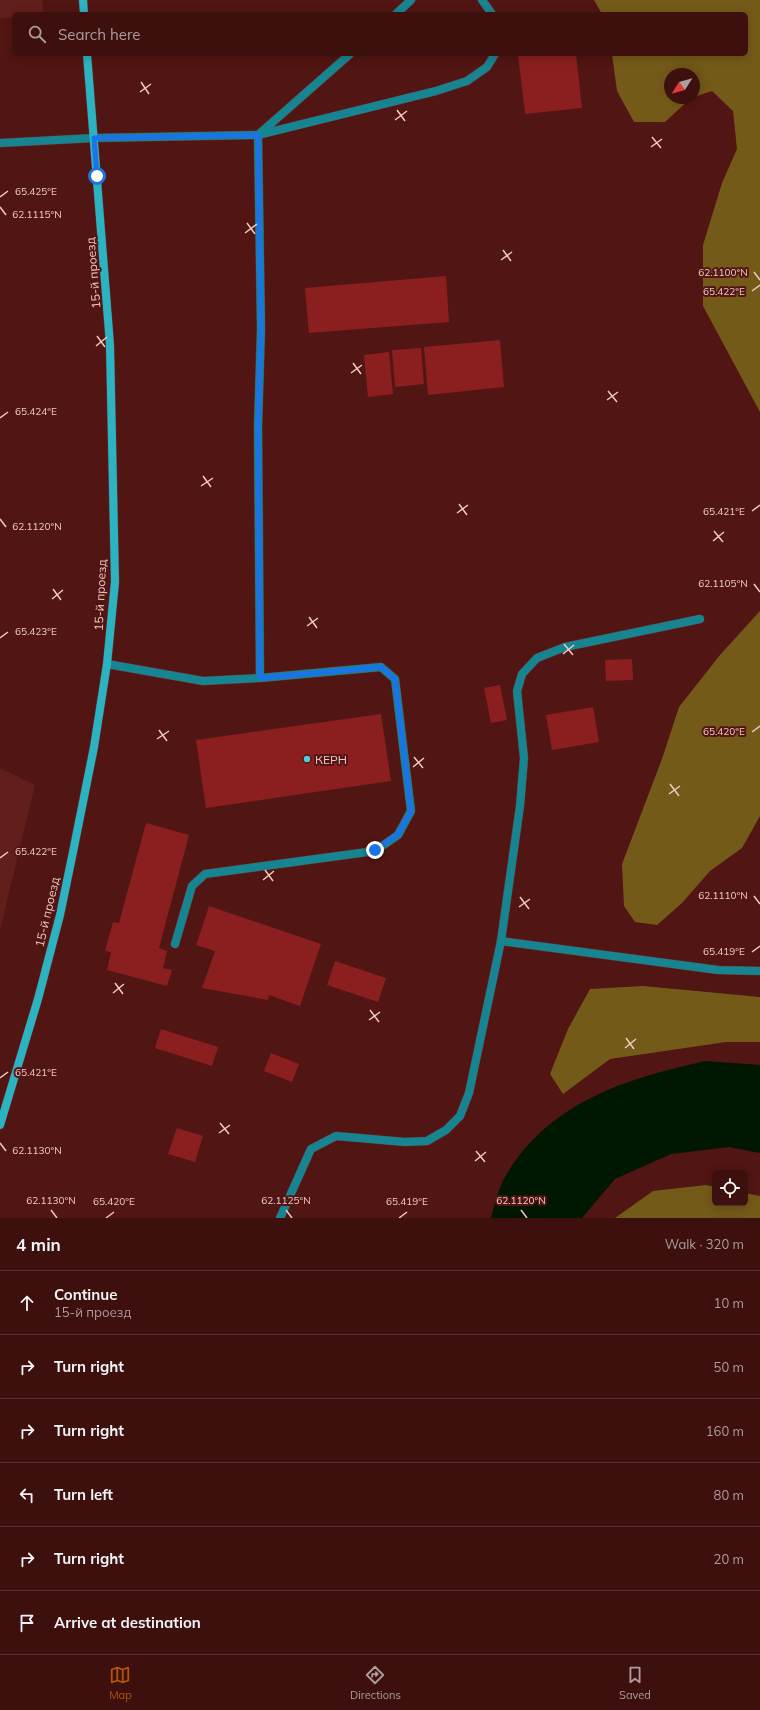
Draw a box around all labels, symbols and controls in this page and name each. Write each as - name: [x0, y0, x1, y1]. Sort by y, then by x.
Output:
- search box: [12, 12, 748, 56]
- icon: search: [26, 23, 48, 45]
- text: Search here: [58, 25, 140, 44]
- north arrow: [664, 68, 700, 104]
- route start: [88, 167, 106, 185]
- text: 65.425°E: [15, 185, 57, 198]
- text: 62.1115°N: [12, 208, 62, 221]
- street label: 15-й проезд: [82, 237, 104, 309]
- text: 62.1100°N: [698, 266, 748, 279]
- text: 65.422°E: [703, 285, 745, 298]
- text: 65.424°E: [15, 405, 57, 418]
- text: 65.421°E: [703, 505, 745, 518]
- text: 62.1120°N: [12, 520, 62, 533]
- street label: 15-й проезд: [91, 559, 109, 631]
- text: 62.1105°N: [698, 577, 748, 590]
- text: 65.423°E: [15, 625, 57, 638]
- text: 65.420°E: [703, 725, 745, 738]
- place label: КЕРН: [315, 752, 347, 767]
- marker: КЕРН: [302, 754, 312, 764]
- route end: [366, 841, 384, 859]
- text: 65.422°E: [15, 845, 57, 858]
- street label: 15-й проезд: [32, 876, 62, 948]
- text: 62.1110°N: [698, 889, 748, 902]
- text: 65.419°E: [703, 945, 745, 958]
- text: 65.421°E: [15, 1066, 57, 1079]
- text: 62.1130°N: [12, 1144, 62, 1157]
- map controls: [712, 1170, 748, 1206]
- button: locate: [712, 1170, 748, 1206]
- text: 62.1130°N: [26, 1194, 76, 1207]
- text: 62.1125°N: [261, 1194, 311, 1207]
- text: 62.1120°N: [496, 1194, 546, 1207]
- text: 65.420°E: [93, 1195, 135, 1208]
- text: 65.419°E: [386, 1195, 428, 1208]
- text: 4 min: [16, 1234, 61, 1255]
- text: Walk · 320 m: [665, 1236, 744, 1252]
- text: Continue: [54, 1285, 117, 1304]
- icon: ahead: [16, 1292, 38, 1314]
- text: 10 m: [714, 1295, 744, 1311]
- text: 15-й проезд: [54, 1304, 131, 1320]
- icon: right: [16, 1356, 38, 1378]
- text: Turn right: [54, 1357, 124, 1376]
- text: 50 m: [714, 1359, 744, 1375]
- icon: right: [16, 1420, 38, 1442]
- text: Turn right: [54, 1421, 124, 1440]
- text: 160 m: [706, 1423, 744, 1439]
- icon: left: [16, 1484, 38, 1506]
- text: Turn left: [54, 1485, 113, 1504]
- text: 80 m: [714, 1487, 744, 1503]
- icon: right: [16, 1548, 38, 1570]
- text: Turn right: [54, 1549, 124, 1568]
- text: 20 m: [714, 1551, 744, 1567]
- icon: arrive: [16, 1612, 38, 1634]
- text: Arrive at destination: [54, 1613, 201, 1632]
- tab: Map: [109, 1664, 132, 1702]
- tab: Directions: [350, 1664, 401, 1702]
- tab: Saved: [619, 1664, 651, 1702]

